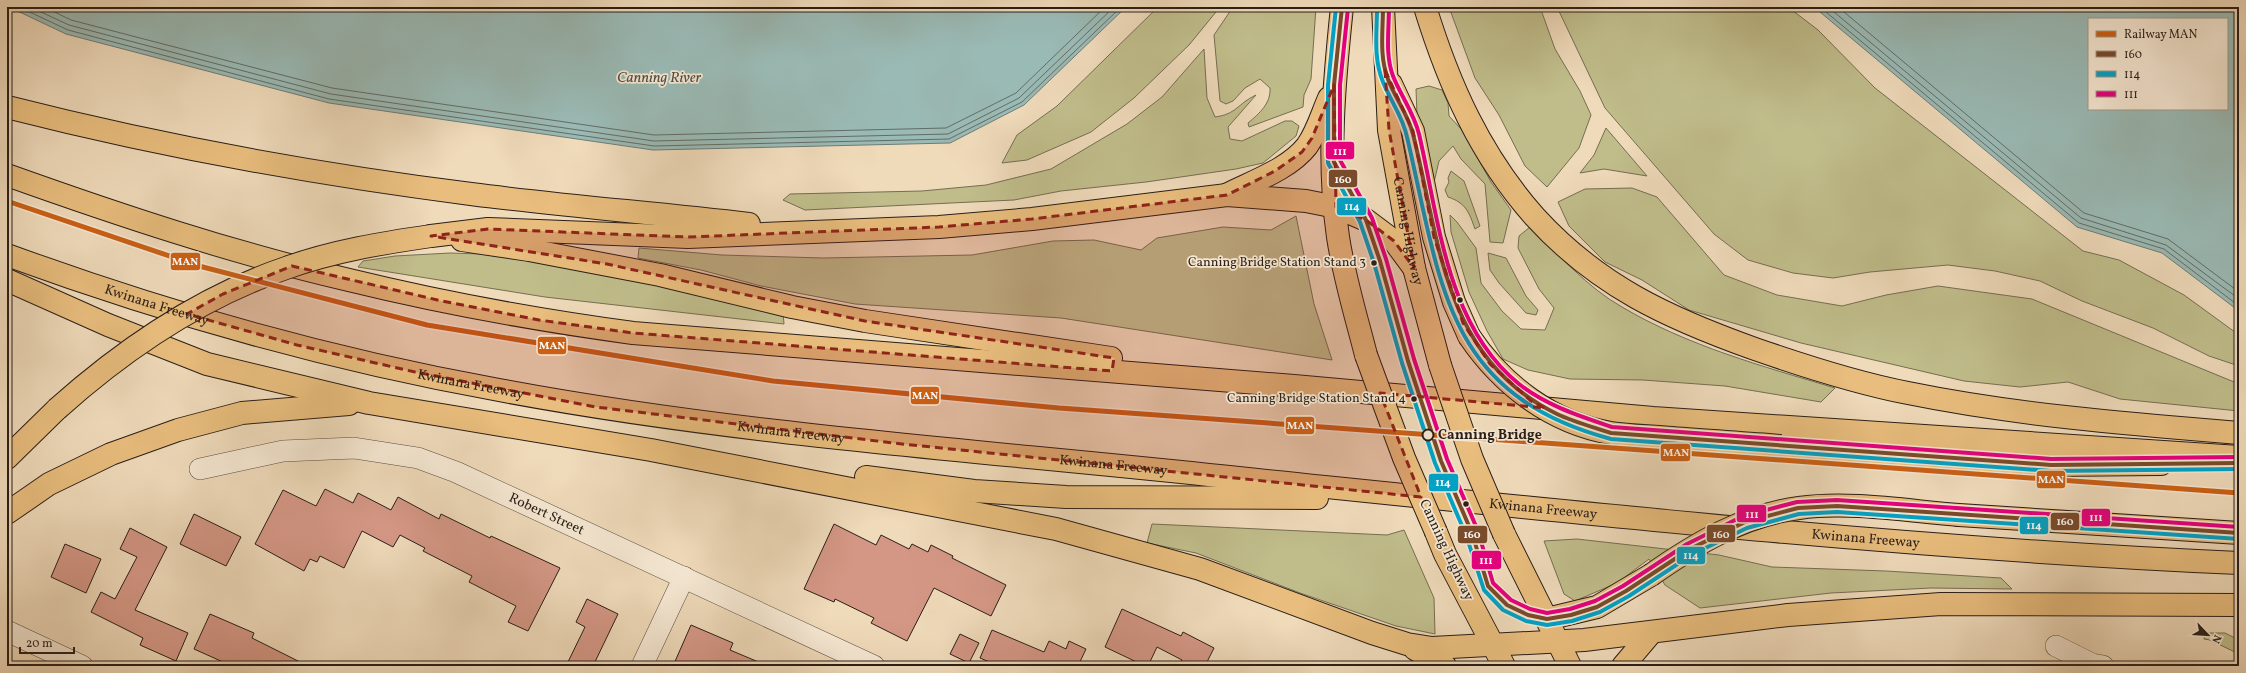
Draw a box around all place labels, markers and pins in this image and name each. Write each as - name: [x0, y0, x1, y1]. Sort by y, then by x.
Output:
- place label: Canning Bridge Station Stand 3: [1188, 254, 1366, 272]
- marker: Canning Bridge Station Stand 3: [1369, 258, 1379, 268]
- unlabelled marker: [1455, 295, 1465, 305]
- place label: Canning Bridge Station Stand 4: [1227, 390, 1406, 408]
- marker: Canning Bridge Station Stand 4: [1409, 394, 1419, 404]
- place label: Canning Bridge: [1438, 426, 1542, 445]
- marker: Canning Bridge: [1421, 428, 1435, 442]
- unlabelled marker: [1461, 499, 1471, 509]

